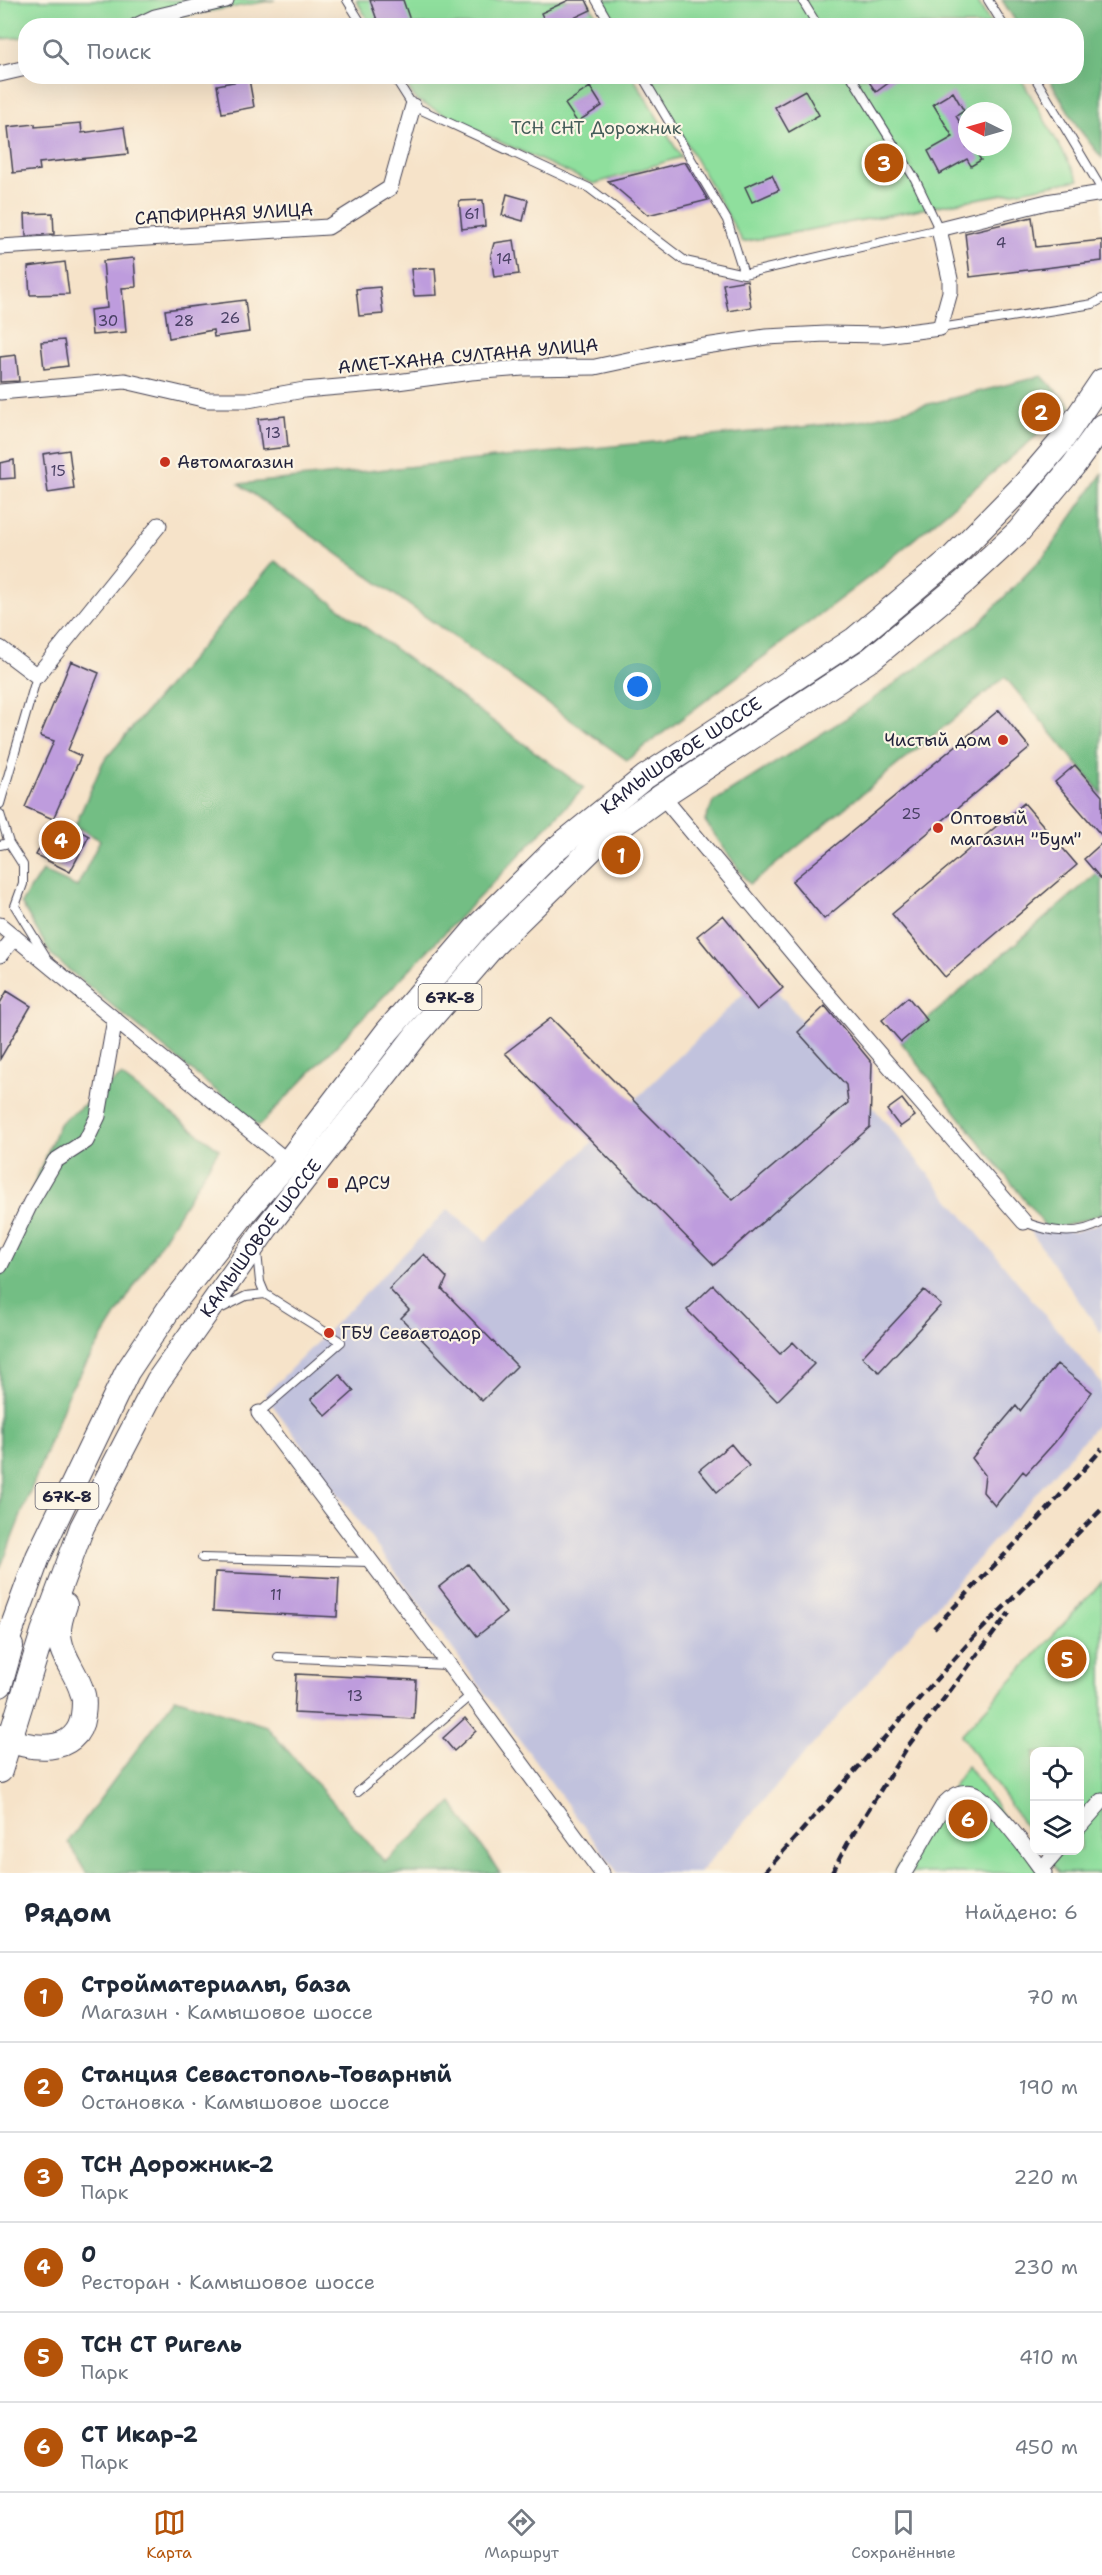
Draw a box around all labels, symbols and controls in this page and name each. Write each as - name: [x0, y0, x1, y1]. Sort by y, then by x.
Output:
- search box: [18, 18, 1084, 84]
- icon: search: [39, 35, 72, 68]
- text: Поиск: [87, 37, 151, 66]
- north arrow: [958, 102, 1012, 156]
- park label: ТСН СНТ Дорожник: [511, 116, 682, 140]
- pin: 3: [864, 140, 904, 186]
- street label: САПФИРНАЯ УЛИЦА: [134, 197, 314, 231]
- house number: 61: [464, 204, 480, 224]
- house number: 4: [996, 233, 1006, 253]
- house number: 14: [496, 249, 512, 269]
- house number: 26: [220, 308, 240, 328]
- house number: 30: [98, 311, 118, 331]
- house number: 28: [174, 311, 194, 331]
- street label: АМЕТ-ХАНА СУЛТАНА УЛИЦА: [337, 333, 599, 379]
- pin: 2: [1022, 390, 1060, 434]
- house number: 13: [265, 423, 281, 443]
- place label: Автомагазин: [177, 450, 294, 474]
- marker: Автомагазин: [158, 455, 172, 469]
- house number: 15: [50, 461, 66, 481]
- your location: [623, 672, 652, 701]
- street label: КАМЫШОВОЕ ШОССЕ: [596, 691, 766, 820]
- place label: Чистый дом: [884, 728, 991, 752]
- marker: Чистый дом: [996, 733, 1010, 747]
- house number: 25: [901, 804, 921, 824]
- place label: Оптовый магазин "Бум": [950, 806, 1082, 851]
- pin: 4: [42, 818, 80, 862]
- marker: Оптовый магазин "Бум": [931, 821, 945, 835]
- pin: 1: [602, 832, 640, 878]
- road number: 67К-8: [418, 984, 482, 1010]
- street label: КАМЫШОВОЕ ШОССЕ: [195, 1154, 327, 1322]
- place label: ДРСУ: [345, 1171, 391, 1195]
- marker: ДРСУ: [326, 1176, 340, 1190]
- place label: ГБУ Севавтодор: [341, 1321, 481, 1345]
- marker: ГБУ Севавтодор: [322, 1326, 336, 1340]
- road number: 67К-8: [36, 1483, 98, 1509]
- house number: 11: [270, 1585, 282, 1605]
- pin: 5: [1048, 1636, 1086, 1682]
- house number: 13: [347, 1686, 363, 1706]
- map controls: [1030, 1747, 1084, 1855]
- button: locate: [1030, 1747, 1084, 1801]
- pin: 6: [948, 1796, 988, 1842]
- button: layers: [1030, 1801, 1084, 1855]
- text: Рядом: [24, 1895, 111, 1930]
- text: Найдено: 6: [965, 1899, 1078, 1925]
- text: Стройматериалы, база: [81, 1970, 351, 1999]
- text: 1: [39, 1984, 48, 2010]
- text: 70 m: [1026, 1984, 1078, 2010]
- text: Магазин · Камышовое шоссе: [81, 1999, 373, 2025]
- text: Станция Севастополь-Товарный: [81, 2060, 452, 2089]
- text: 2: [37, 2074, 51, 2100]
- text: 190 m: [1019, 2074, 1078, 2100]
- text: Остановка · Камышовое шоссе: [81, 2089, 390, 2115]
- text: ТСН Дорожник-2: [81, 2150, 274, 2179]
- text: 3: [37, 2164, 51, 2190]
- text: 220 m: [1014, 2164, 1078, 2190]
- text: Парк: [81, 2179, 128, 2205]
- text: 0: [81, 2240, 96, 2269]
- text: 4: [37, 2254, 51, 2280]
- text: 230 m: [1013, 2254, 1078, 2280]
- text: Ресторан · Камышовое шоссе: [81, 2269, 375, 2295]
- text: ТСН СТ Ригель: [81, 2330, 242, 2359]
- text: 5: [37, 2344, 50, 2370]
- text: 410 m: [1019, 2344, 1078, 2370]
- text: Парк: [81, 2359, 128, 2385]
- text: СТ Икар-2: [81, 2420, 198, 2449]
- text: 6: [37, 2434, 51, 2460]
- text: 450 m: [1014, 2434, 1078, 2460]
- text: Парк: [81, 2449, 128, 2475]
- tab: Карта: [146, 2506, 192, 2563]
- tab: Маршрут: [484, 2506, 559, 2563]
- tab: Сохранённые: [851, 2506, 956, 2563]

